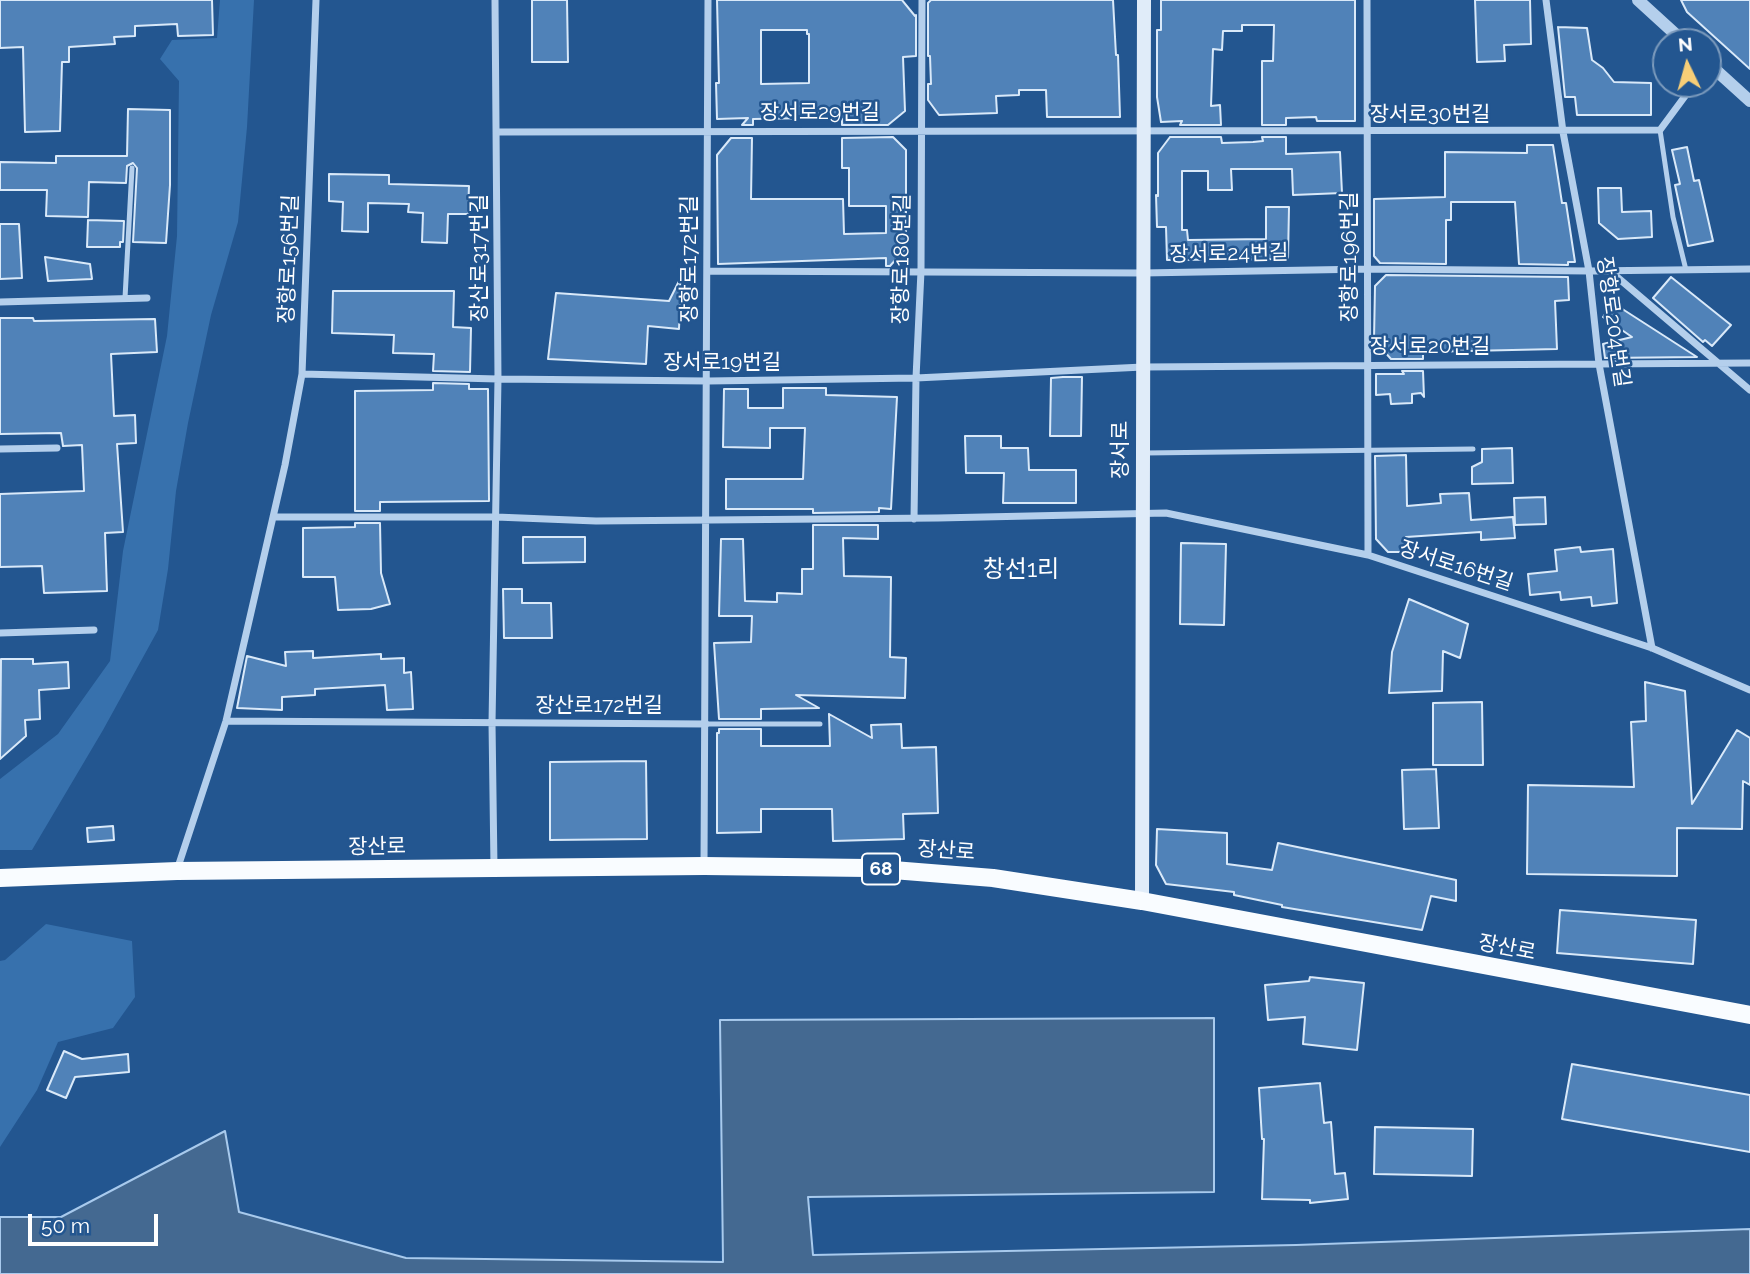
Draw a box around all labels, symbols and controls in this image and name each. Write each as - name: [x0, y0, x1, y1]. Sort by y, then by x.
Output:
- north arrow: [1652, 28, 1722, 98]
- text: N: [1677, 32, 1694, 56]
- street label: 장서로29번길: [760, 100, 880, 126]
- street label: 장서로30번길: [1370, 102, 1490, 128]
- street label: 장항로196번길: [1337, 192, 1363, 322]
- street label: 장항로180번길: [888, 193, 916, 325]
- street label: 장항로156번길: [274, 194, 304, 324]
- street label: 장산로317번길: [467, 194, 493, 322]
- street label: 장항로172번길: [677, 195, 703, 323]
- street label: 장서로24번길: [1169, 240, 1289, 268]
- street label: 장항로204번길: [1591, 255, 1635, 389]
- street label: 장서로20번길: [1370, 334, 1490, 360]
- street label: 장서로19번길: [663, 350, 781, 376]
- street label: 장서로: [1108, 421, 1134, 479]
- street label: 장서로16번길: [1396, 536, 1516, 596]
- district label: 창선1리: [983, 556, 1059, 584]
- street label: 장산로172번길: [535, 693, 663, 719]
- street label: 장산로: [348, 834, 406, 860]
- street label: 장산로: [916, 836, 976, 866]
- road number: 68: [862, 854, 900, 884]
- street label: 장산로: [1476, 930, 1538, 966]
- scale bar: [32, 1200, 161, 1244]
- text: 50 m: [41, 1213, 90, 1238]

